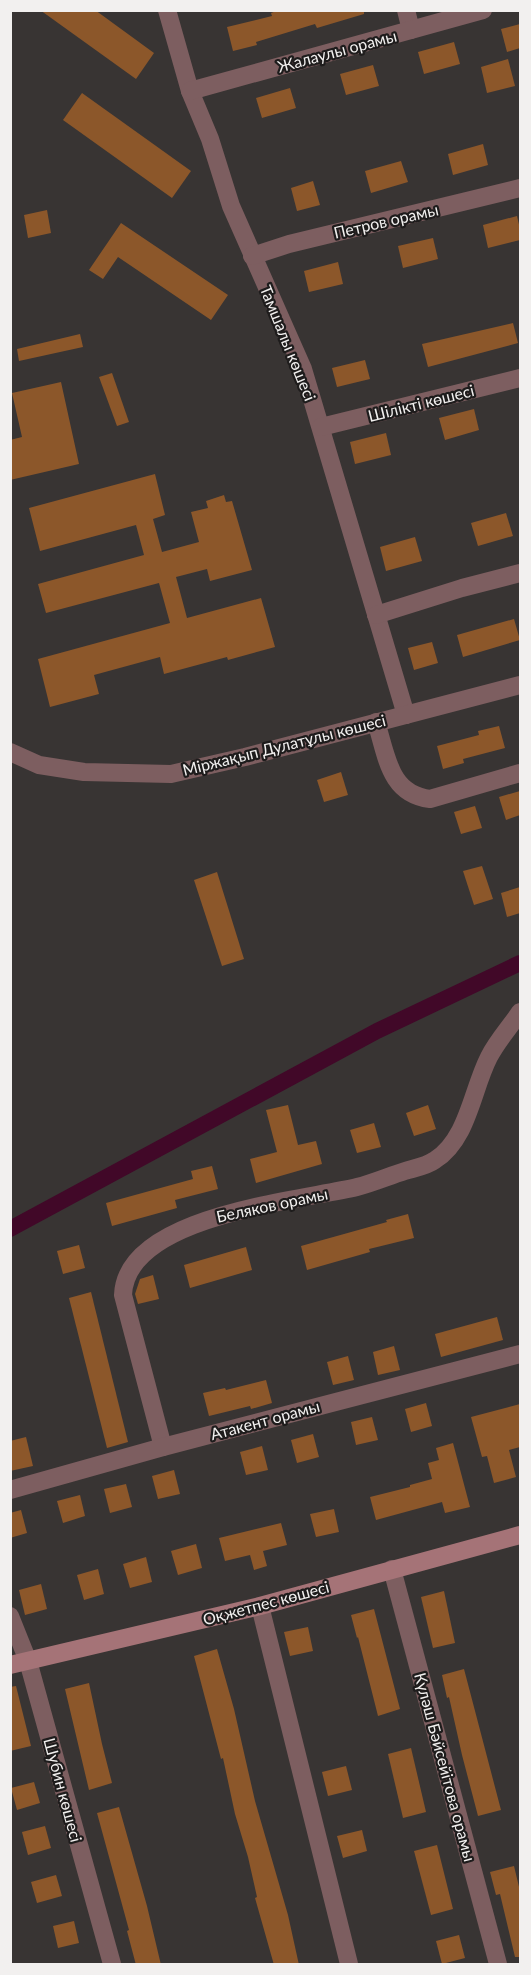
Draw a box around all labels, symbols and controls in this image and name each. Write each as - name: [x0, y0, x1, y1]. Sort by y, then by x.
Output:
- street label: Жалаулы орамы: [275, 25, 399, 76]
- street label: Петров орамы: [332, 199, 440, 242]
- street label: Тамшалы көшесі: [257, 282, 320, 403]
- street label: Шілікті көшесі: [366, 380, 476, 425]
- street label: Міржақып Дулатұлы көшесі: [180, 710, 387, 779]
- street label: Беляков орамы: [214, 1183, 329, 1226]
- street label: Атакент орамы: [208, 1396, 322, 1443]
- street label: Оқжетпес көшесі: [201, 1577, 331, 1628]
- street label: Күләш Бәйсейітова орамы: [411, 1670, 480, 1863]
- street label: Шубин көшесі: [40, 1736, 87, 1844]

